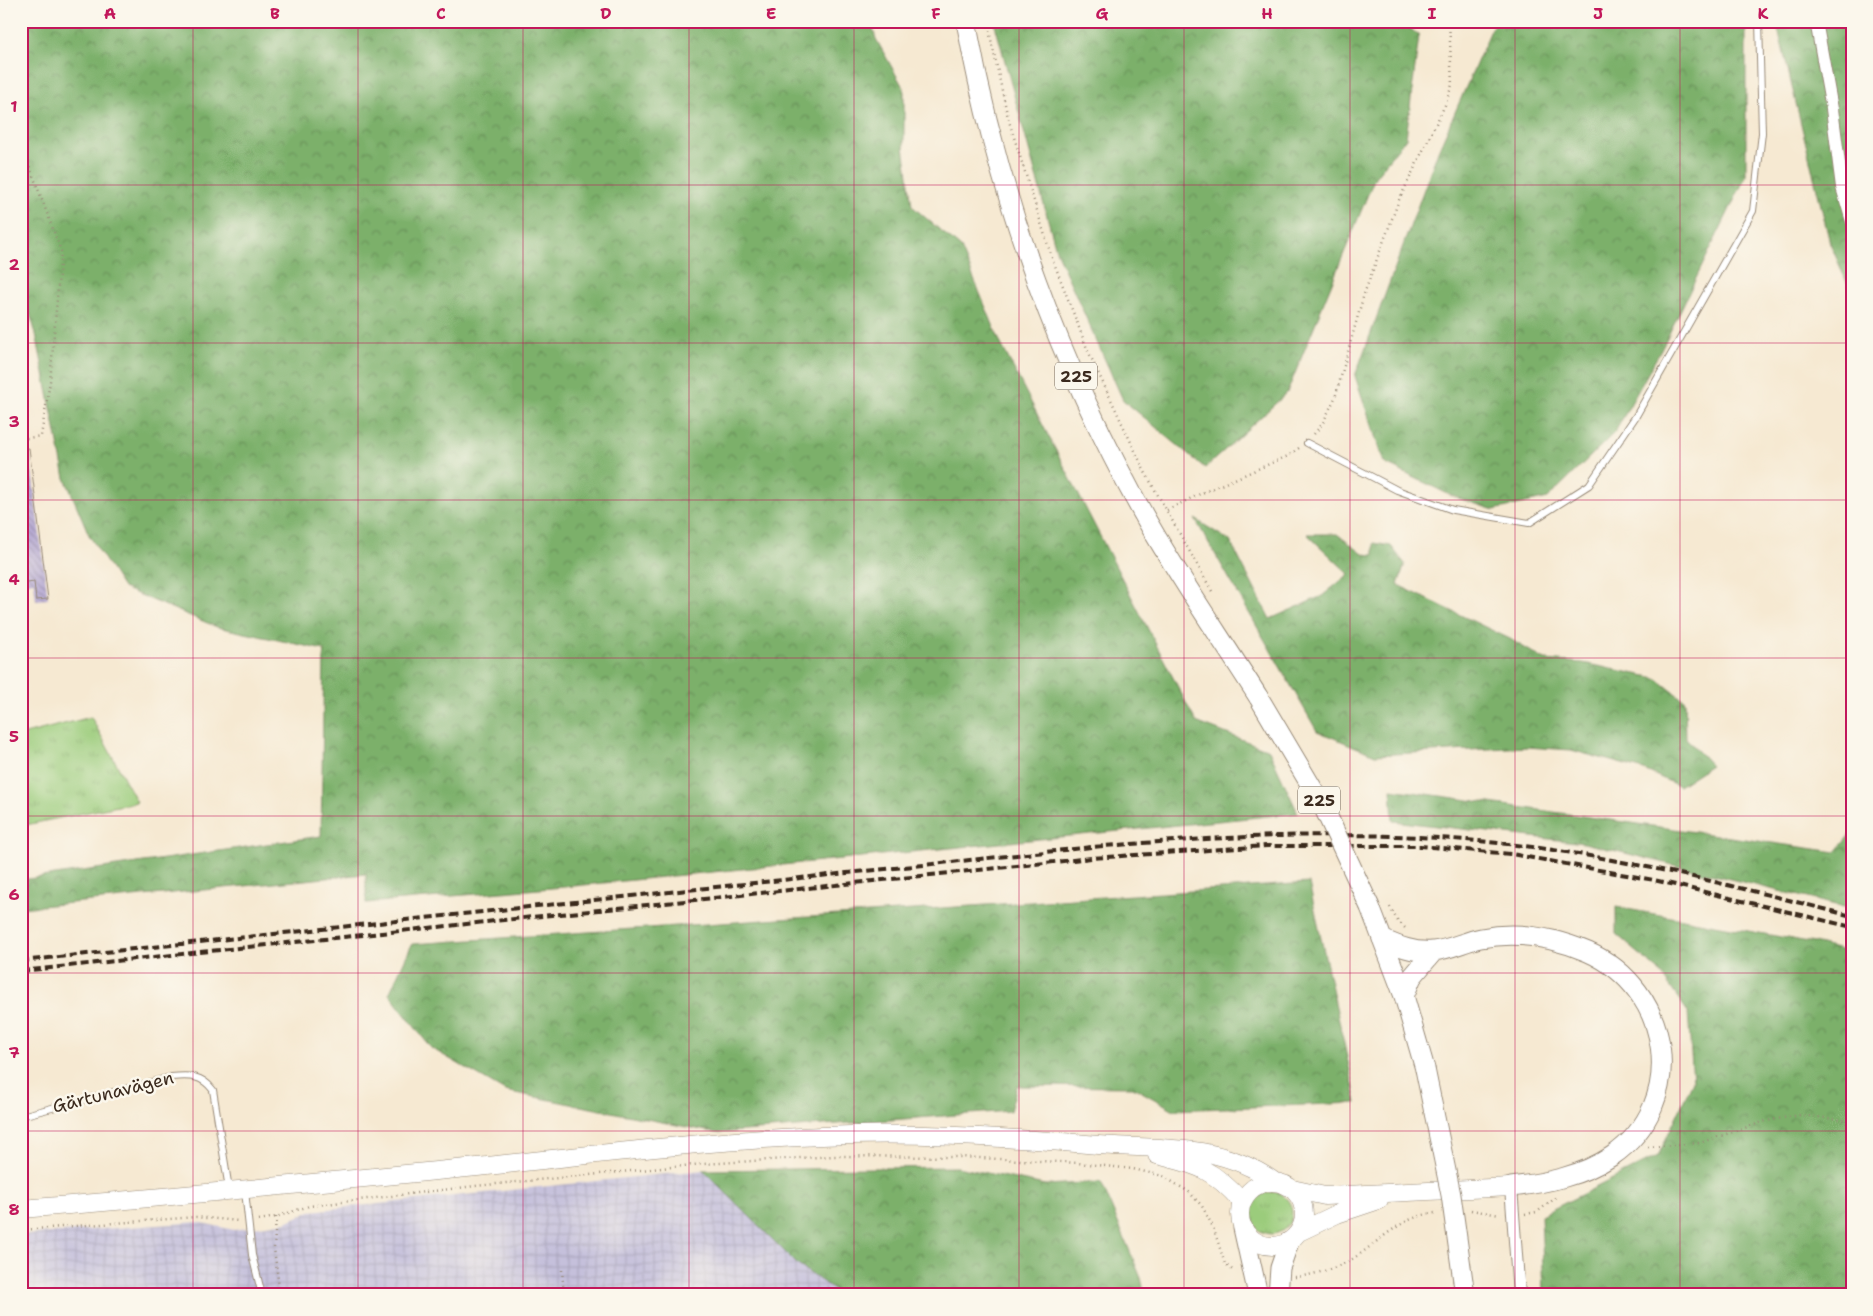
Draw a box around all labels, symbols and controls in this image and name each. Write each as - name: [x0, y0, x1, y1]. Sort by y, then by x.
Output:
- text: A: [104, 3, 116, 24]
- text: B: [270, 3, 280, 24]
- text: C: [436, 3, 446, 24]
- text: D: [600, 3, 612, 24]
- text: E: [766, 3, 776, 24]
- text: F: [931, 3, 941, 24]
- text: G: [1096, 3, 1109, 24]
- text: H: [1261, 3, 1273, 24]
- text: I: [1428, 3, 1437, 24]
- text: J: [1593, 3, 1603, 24]
- text: K: [1758, 3, 1769, 24]
- text: 1: [10, 96, 18, 117]
- text: 2: [8, 254, 20, 275]
- road number: 225: [1055, 362, 1097, 390]
- text: 3: [8, 411, 20, 432]
- text: 4: [8, 569, 20, 590]
- text: 5: [9, 726, 19, 747]
- road number: 225: [1298, 786, 1340, 814]
- text: 6: [8, 884, 20, 905]
- text: 7: [8, 1042, 20, 1063]
- street label: Gärtunavägen: [50, 1065, 176, 1119]
- text: 8: [8, 1199, 20, 1220]

